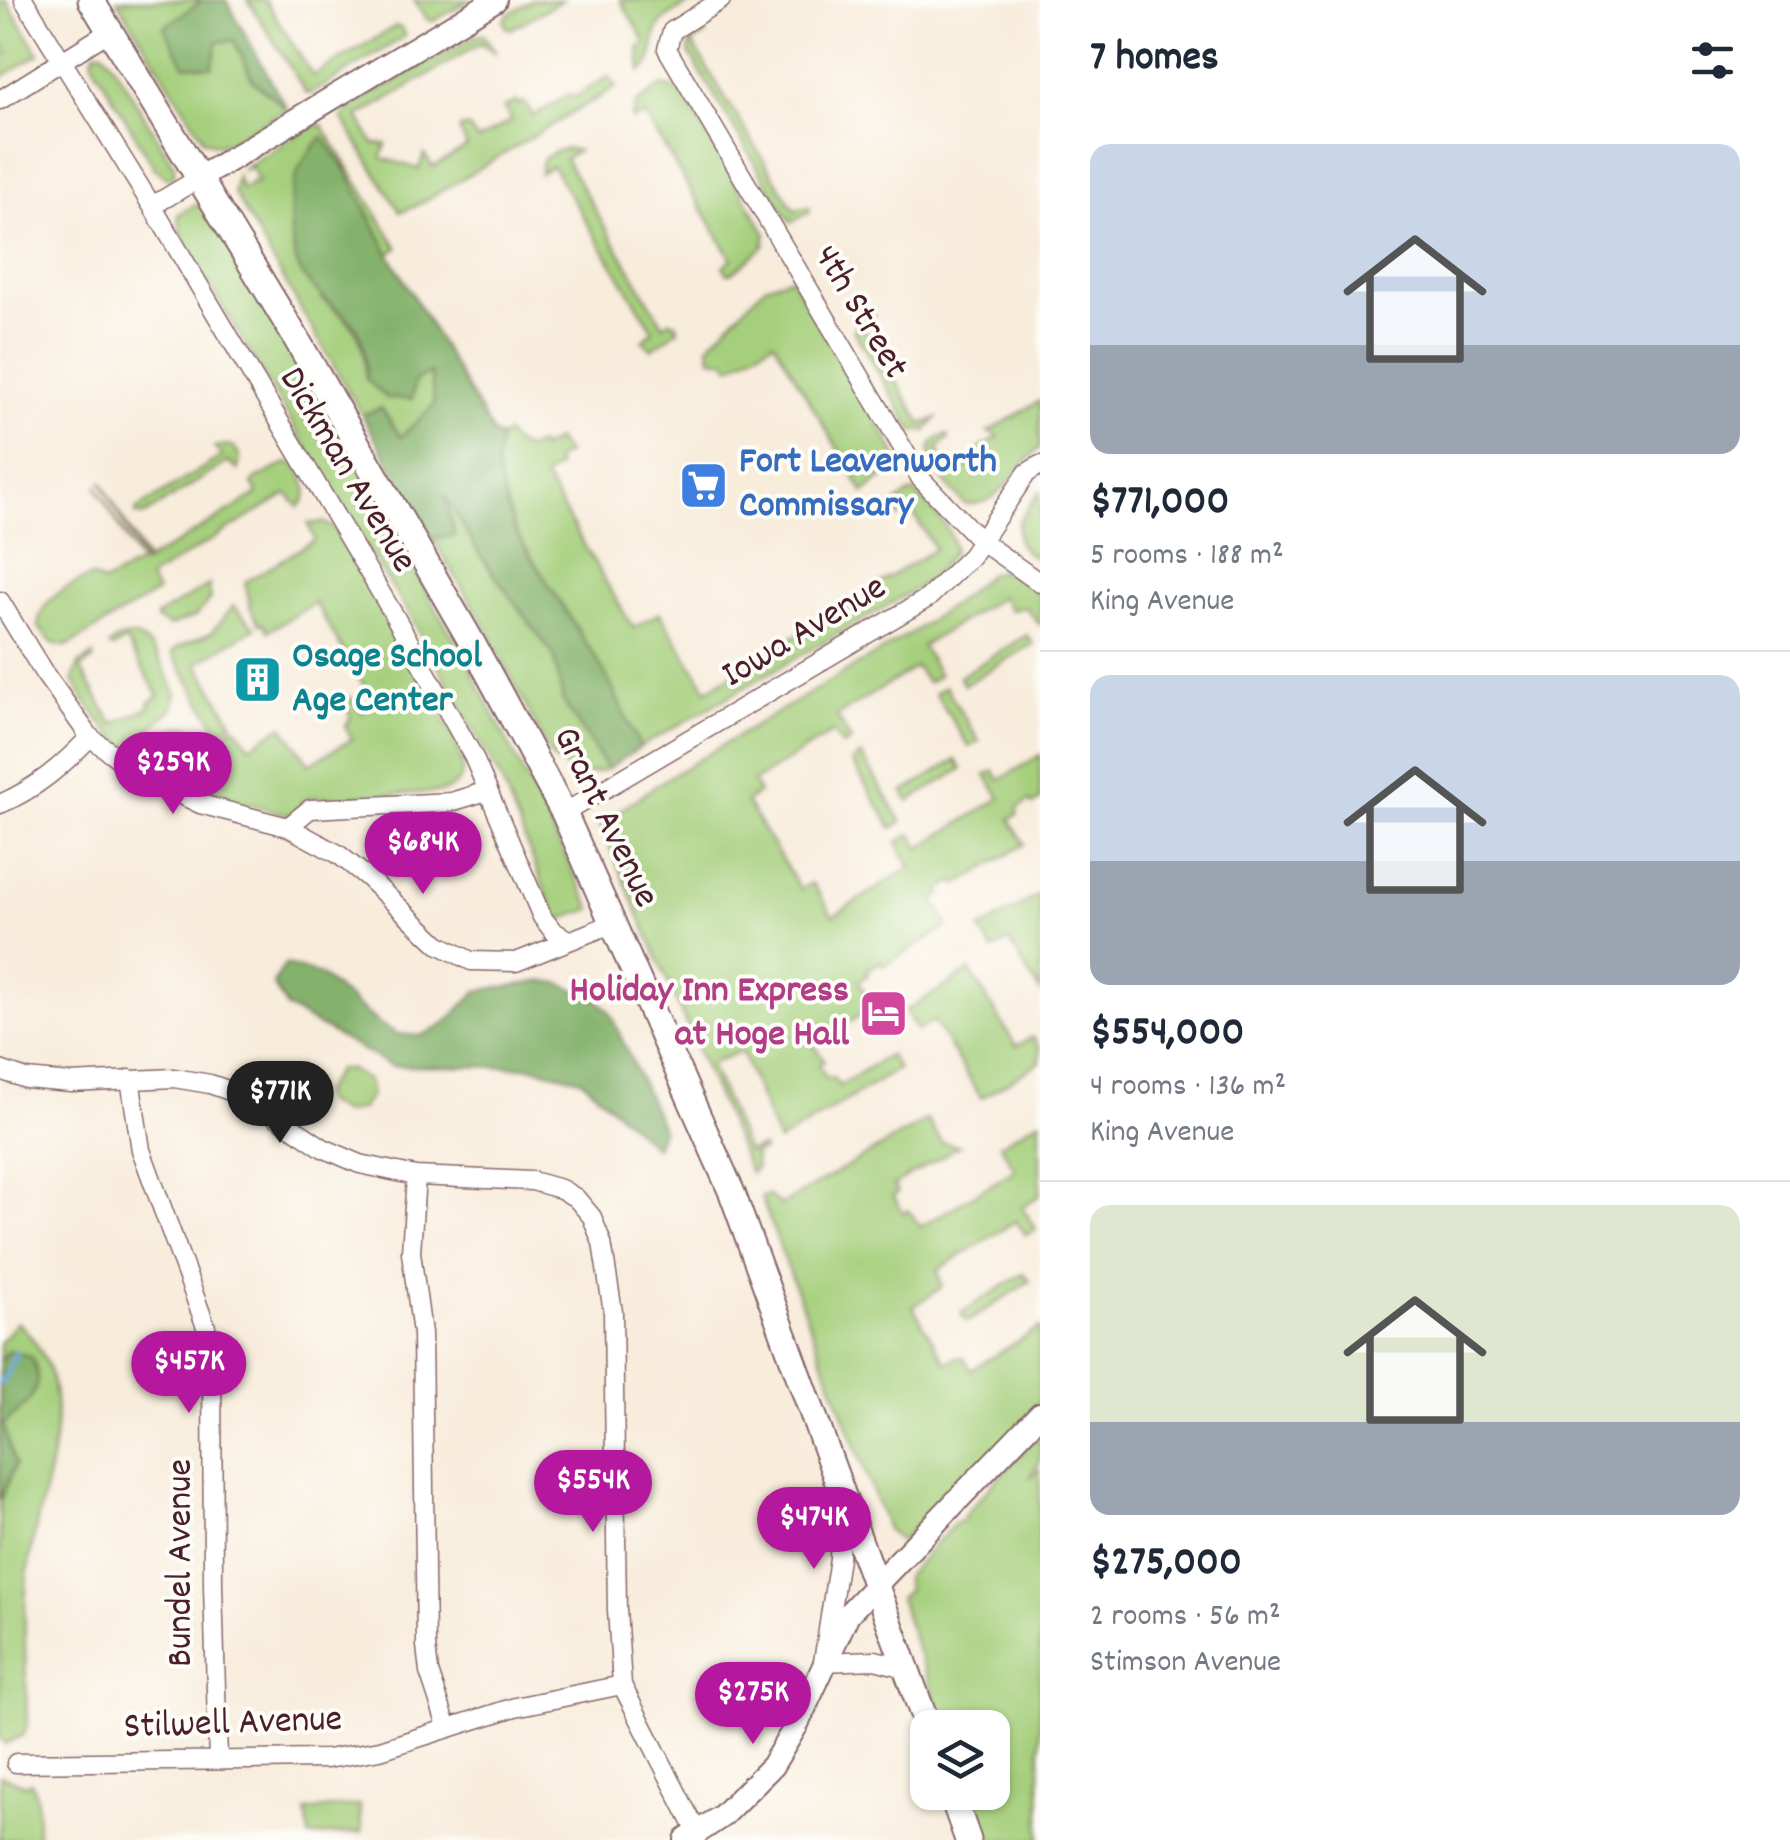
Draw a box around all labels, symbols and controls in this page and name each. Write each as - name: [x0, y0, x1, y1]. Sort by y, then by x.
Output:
- text: 7 homes: [1090, 30, 1219, 90]
- icon: filters: [1685, 33, 1740, 88]
- icon: home: [1325, 209, 1505, 389]
- street label: 4th Street: [797, 235, 921, 391]
- street label: Dickman Avenue: [263, 358, 429, 584]
- place label: Fort Leavenworth Commissary: [739, 436, 997, 535]
- supermarket icon: Fort Leavenworth Commissary: [678, 459, 730, 511]
- text: $771,000: [1090, 474, 1229, 534]
- text: 5 rooms · 188 m²: [1090, 534, 1284, 580]
- street label: Iowa Avenue: [712, 562, 898, 704]
- text: King Avenue: [1090, 580, 1234, 626]
- place label: Osage School Age Center: [292, 631, 483, 730]
- building icon: Osage School Age Center: [231, 654, 283, 706]
- street label: Grant Avenue: [536, 718, 672, 918]
- pin: $259K: [103, 732, 243, 817]
- icon: home: [1325, 740, 1505, 920]
- text: $259K: [136, 741, 210, 787]
- pin: $684K: [353, 812, 493, 897]
- text: $684K: [387, 821, 459, 867]
- place label: Holiday Inn Express at Hoge Hall: [570, 965, 850, 1064]
- hotel icon: Holiday Inn Express at Hoge Hall: [858, 988, 910, 1040]
- text: $554,000: [1090, 1005, 1244, 1065]
- pin: $771K: [210, 1061, 350, 1146]
- text: 4 rooms · 136 m²: [1090, 1065, 1286, 1111]
- text: $771K: [249, 1070, 311, 1116]
- text: King Avenue: [1090, 1111, 1234, 1157]
- icon: home: [1325, 1270, 1505, 1450]
- pin: $457K: [119, 1331, 259, 1416]
- text: $457K: [153, 1340, 225, 1386]
- pin: $554K: [523, 1450, 663, 1535]
- street label: Bundel Avenue: [155, 1459, 210, 1667]
- text: $554K: [556, 1459, 630, 1505]
- pin: $474K: [744, 1487, 884, 1572]
- text: $474K: [779, 1496, 849, 1542]
- text: $275,000: [1090, 1535, 1242, 1595]
- text: 2 rooms · 56 m²: [1090, 1595, 1281, 1641]
- text: Stimson Avenue: [1090, 1641, 1281, 1687]
- pin: $275K: [683, 1662, 823, 1747]
- text: $275K: [717, 1671, 789, 1717]
- street label: Stilwell Avenue: [123, 1694, 343, 1756]
- map controls: [910, 1710, 1010, 1810]
- button: layers: [910, 1710, 1010, 1810]

